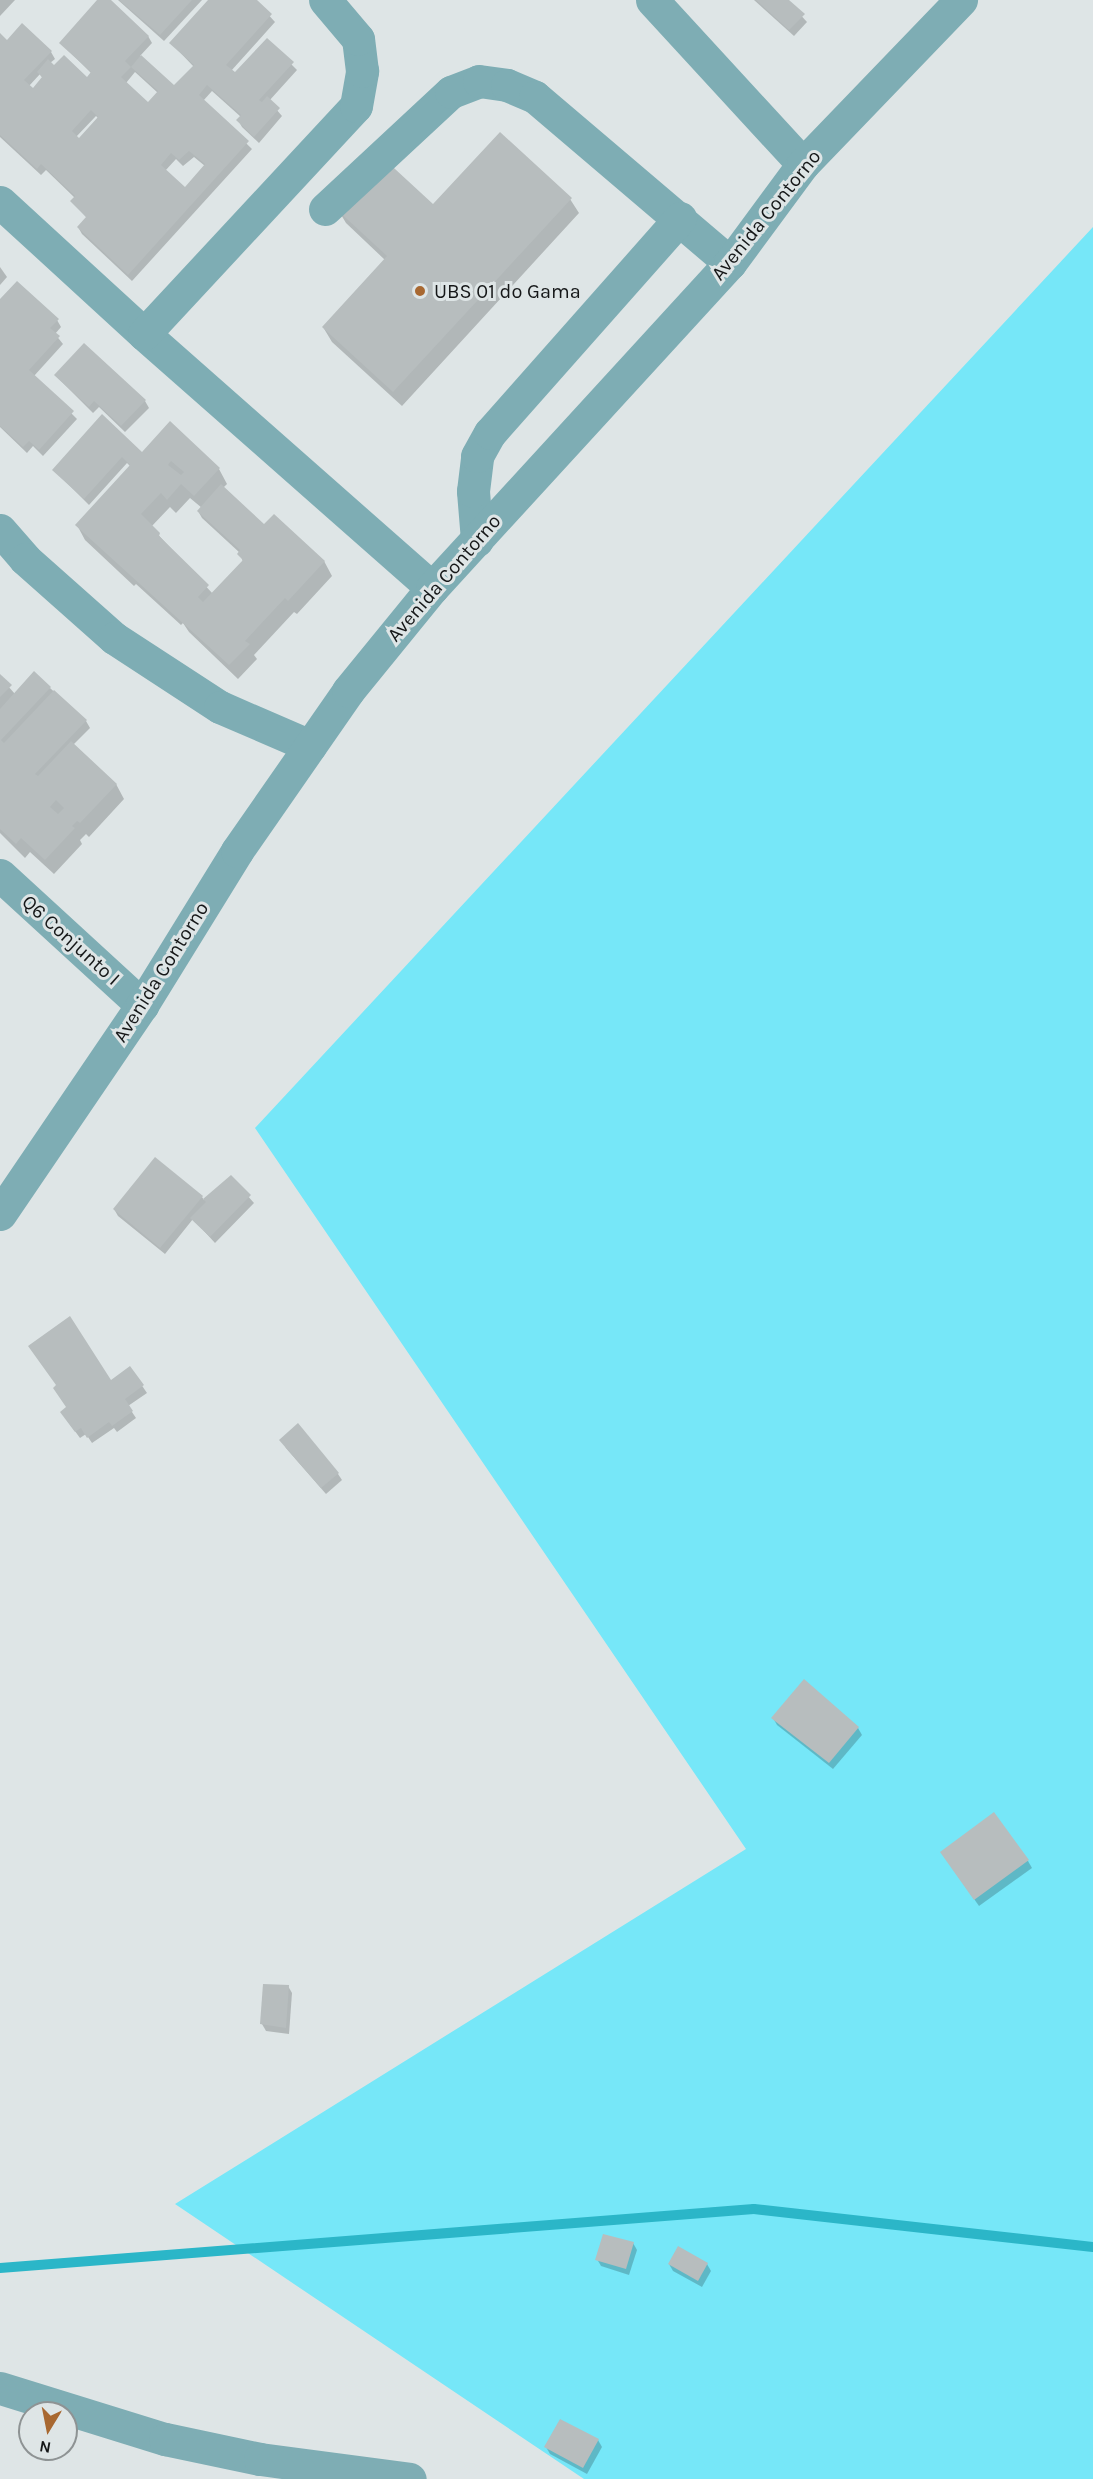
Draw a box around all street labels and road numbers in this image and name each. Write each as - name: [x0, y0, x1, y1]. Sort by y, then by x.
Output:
- street label: Avenida Contorno: [706, 145, 826, 285]
- street label: Avenida Contorno: [382, 509, 506, 647]
- street label: Q6 Conjunto I: [17, 890, 125, 990]
- street label: Avenida Contorno: [108, 897, 214, 1047]

